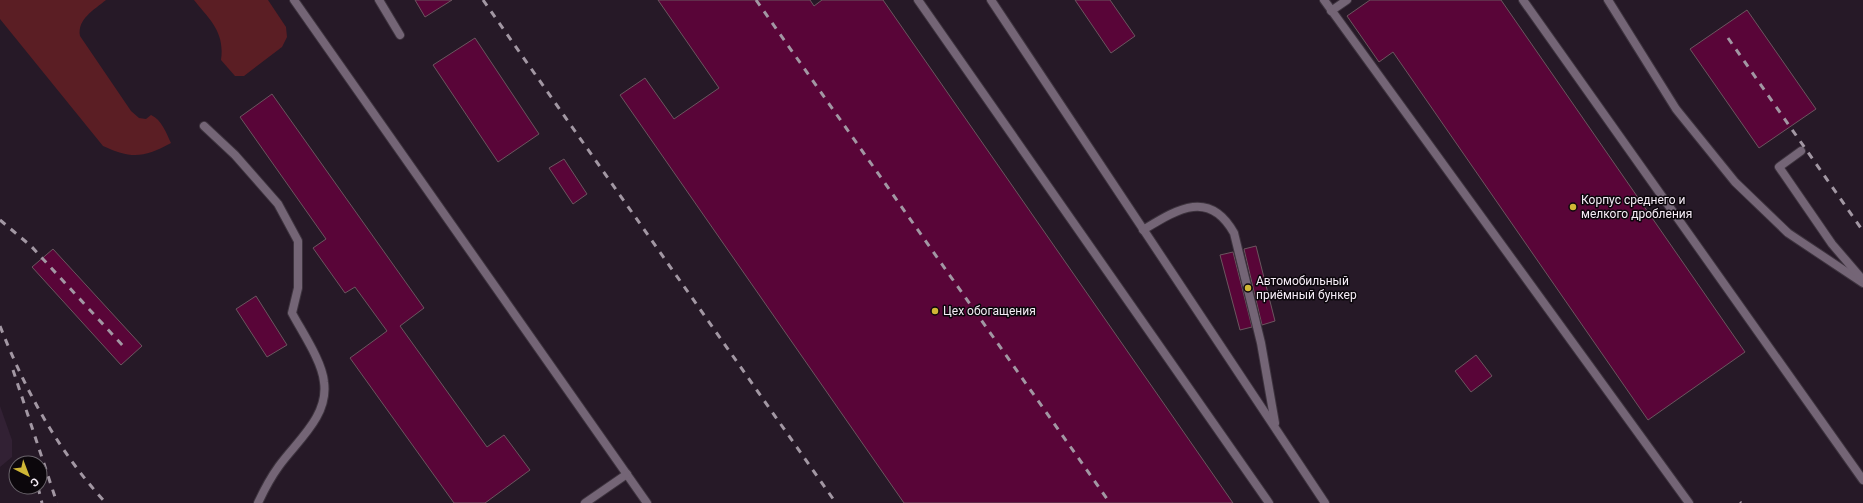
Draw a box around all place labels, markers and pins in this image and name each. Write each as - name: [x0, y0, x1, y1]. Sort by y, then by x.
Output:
- place label: Корпус среднего и мелкого дробления: [1581, 193, 1692, 221]
- marker: Корпус среднего и мелкого дробления: [1568, 202, 1578, 212]
- place label: Автомобильный приёмный бункер: [1256, 274, 1357, 302]
- marker: Автомобильный приёмный бункер: [1243, 283, 1253, 293]
- place label: Цех обогащения: [943, 304, 1036, 318]
- marker: Цех обогащения: [930, 306, 940, 316]

